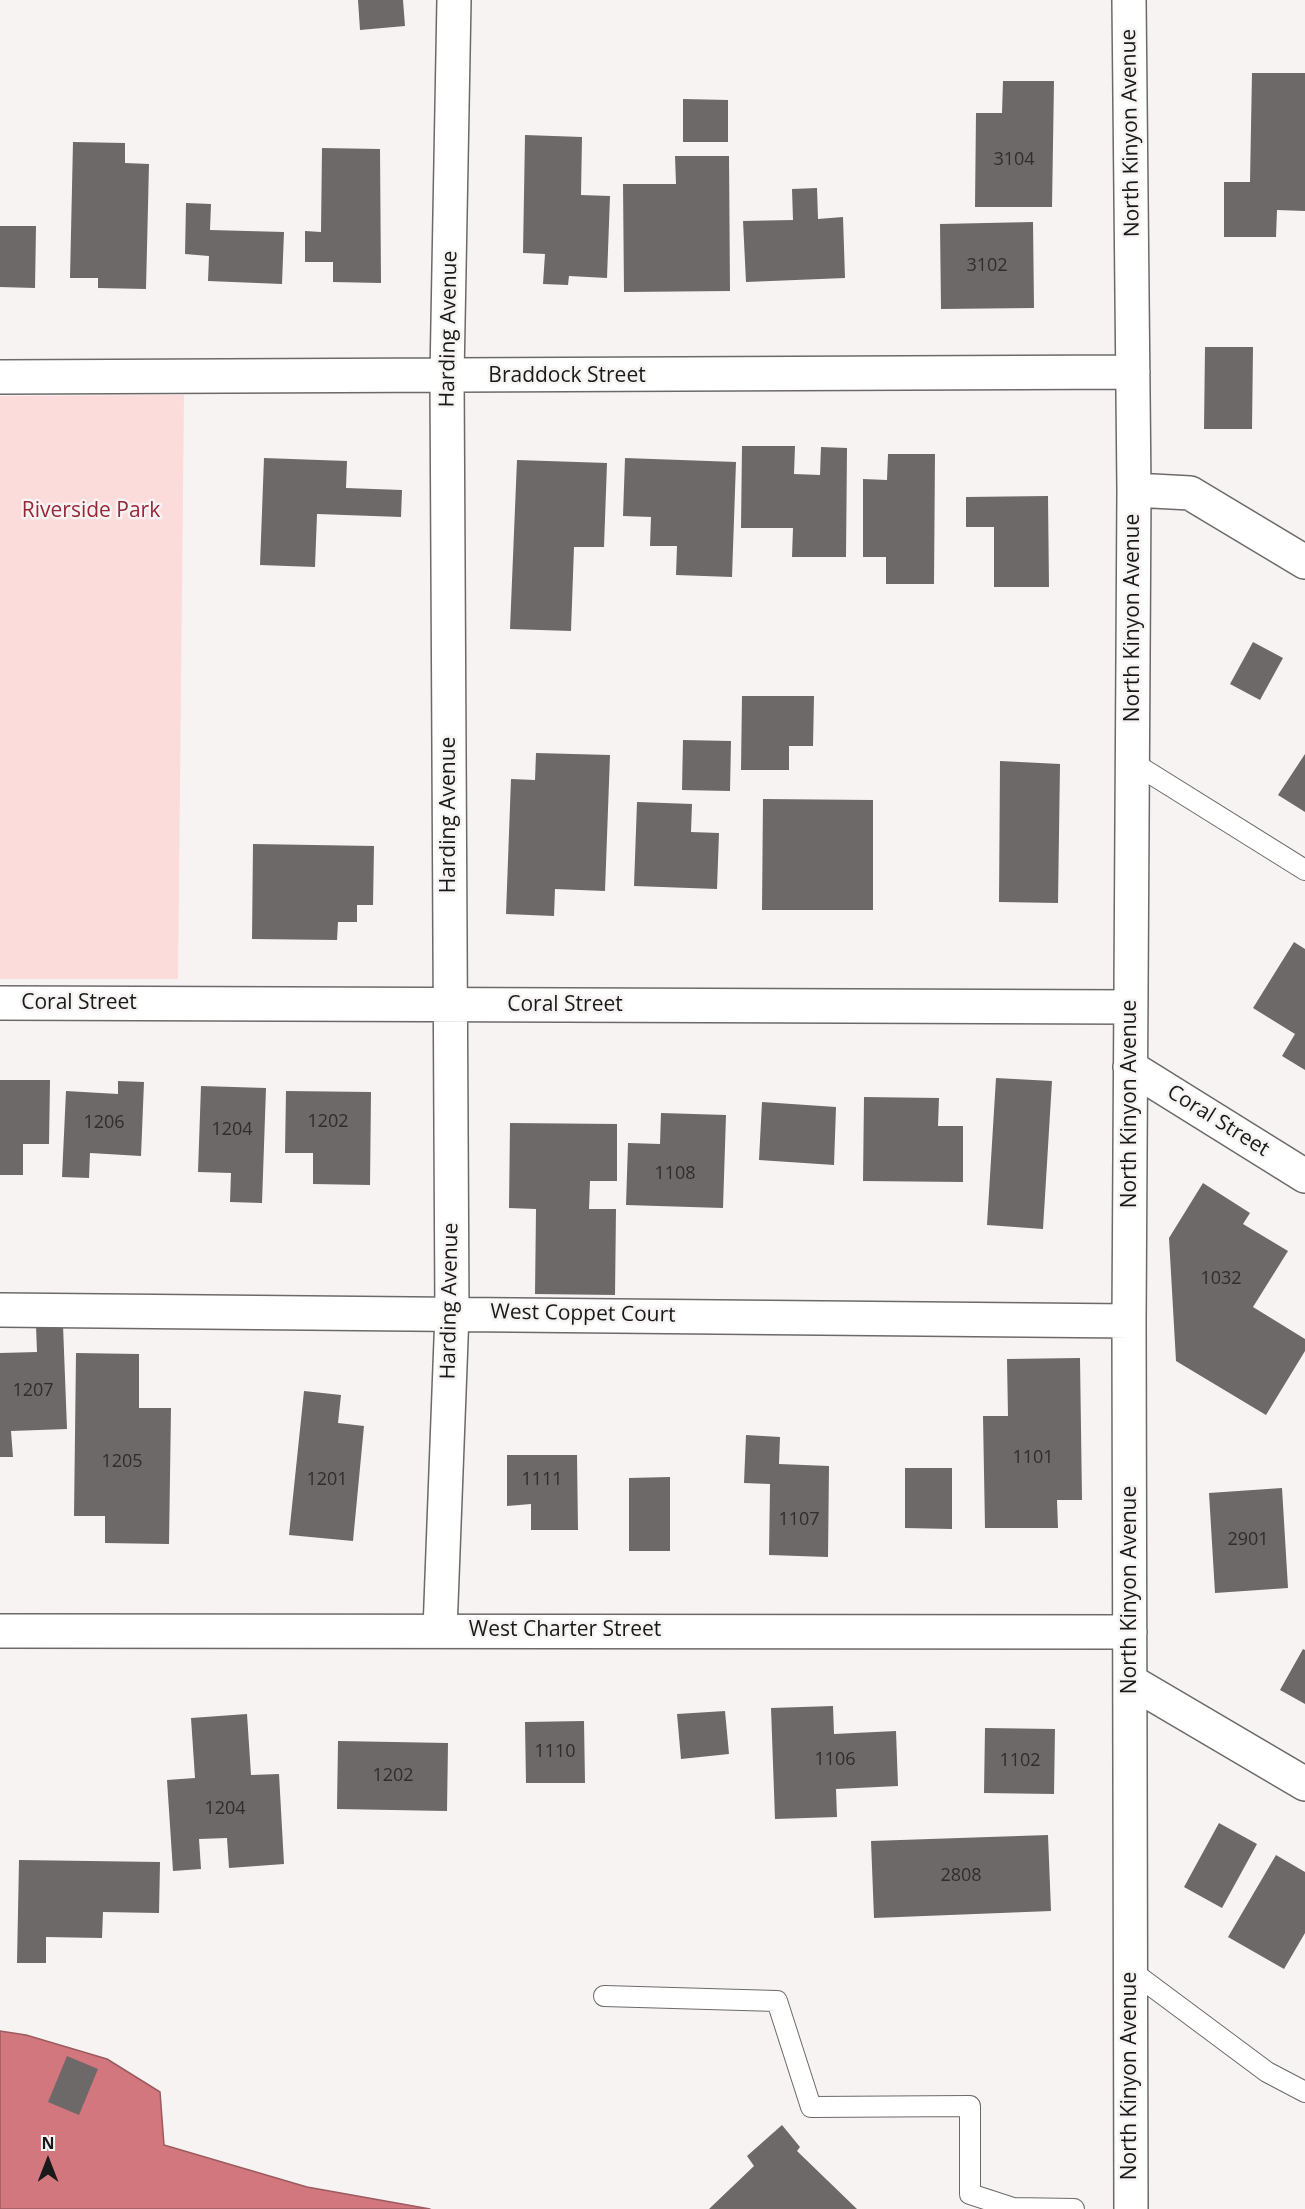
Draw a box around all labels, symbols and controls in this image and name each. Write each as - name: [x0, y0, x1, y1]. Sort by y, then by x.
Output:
- street label: North Kinyon Avenue: [1117, 29, 1145, 237]
- house number: 3104: [993, 149, 1035, 171]
- street label: Harding Avenue: [435, 250, 463, 408]
- house number: 3102: [966, 255, 1008, 277]
- street label: Braddock Street: [488, 363, 646, 389]
- park label: Riverside Park: [22, 498, 160, 524]
- street label: North Kinyon Avenue: [1120, 514, 1146, 722]
- street label: Harding Avenue: [436, 737, 462, 893]
- street label: Coral Street: [21, 990, 137, 1016]
- street label: Coral Street: [507, 992, 623, 1018]
- street label: North Kinyon Avenue: [1117, 1000, 1143, 1208]
- street label: Coral Street: [1162, 1080, 1274, 1162]
- house number: 1202: [307, 1111, 349, 1133]
- house number: 1206: [83, 1112, 125, 1134]
- house number: 1204: [211, 1119, 253, 1141]
- house number: 1108: [654, 1163, 696, 1185]
- street label: Harding Avenue: [436, 1222, 464, 1380]
- house number: 1032: [1200, 1268, 1242, 1290]
- street label: West Coppet Court: [490, 1300, 676, 1328]
- house number: 1207: [12, 1380, 54, 1402]
- house number: 1101: [1012, 1447, 1054, 1469]
- house number: 1205: [101, 1451, 143, 1473]
- house number: 1201: [306, 1469, 348, 1491]
- house number: 1111: [521, 1469, 563, 1491]
- street label: North Kinyon Avenue: [1117, 1486, 1143, 1694]
- house number: 1107: [778, 1509, 820, 1531]
- house number: 2901: [1227, 1529, 1269, 1551]
- street label: West Charter Street: [469, 1617, 661, 1643]
- house number: 1110: [534, 1741, 576, 1763]
- house number: 1106: [814, 1749, 856, 1771]
- house number: 1102: [999, 1750, 1041, 1772]
- house number: 1202: [372, 1765, 414, 1787]
- house number: 1204: [204, 1798, 246, 1820]
- house number: 2808: [940, 1865, 982, 1887]
- street label: North Kinyon Avenue: [1117, 1972, 1143, 2180]
- north arrow: [18, 2131, 78, 2191]
- text: N: [41, 2132, 55, 2154]

